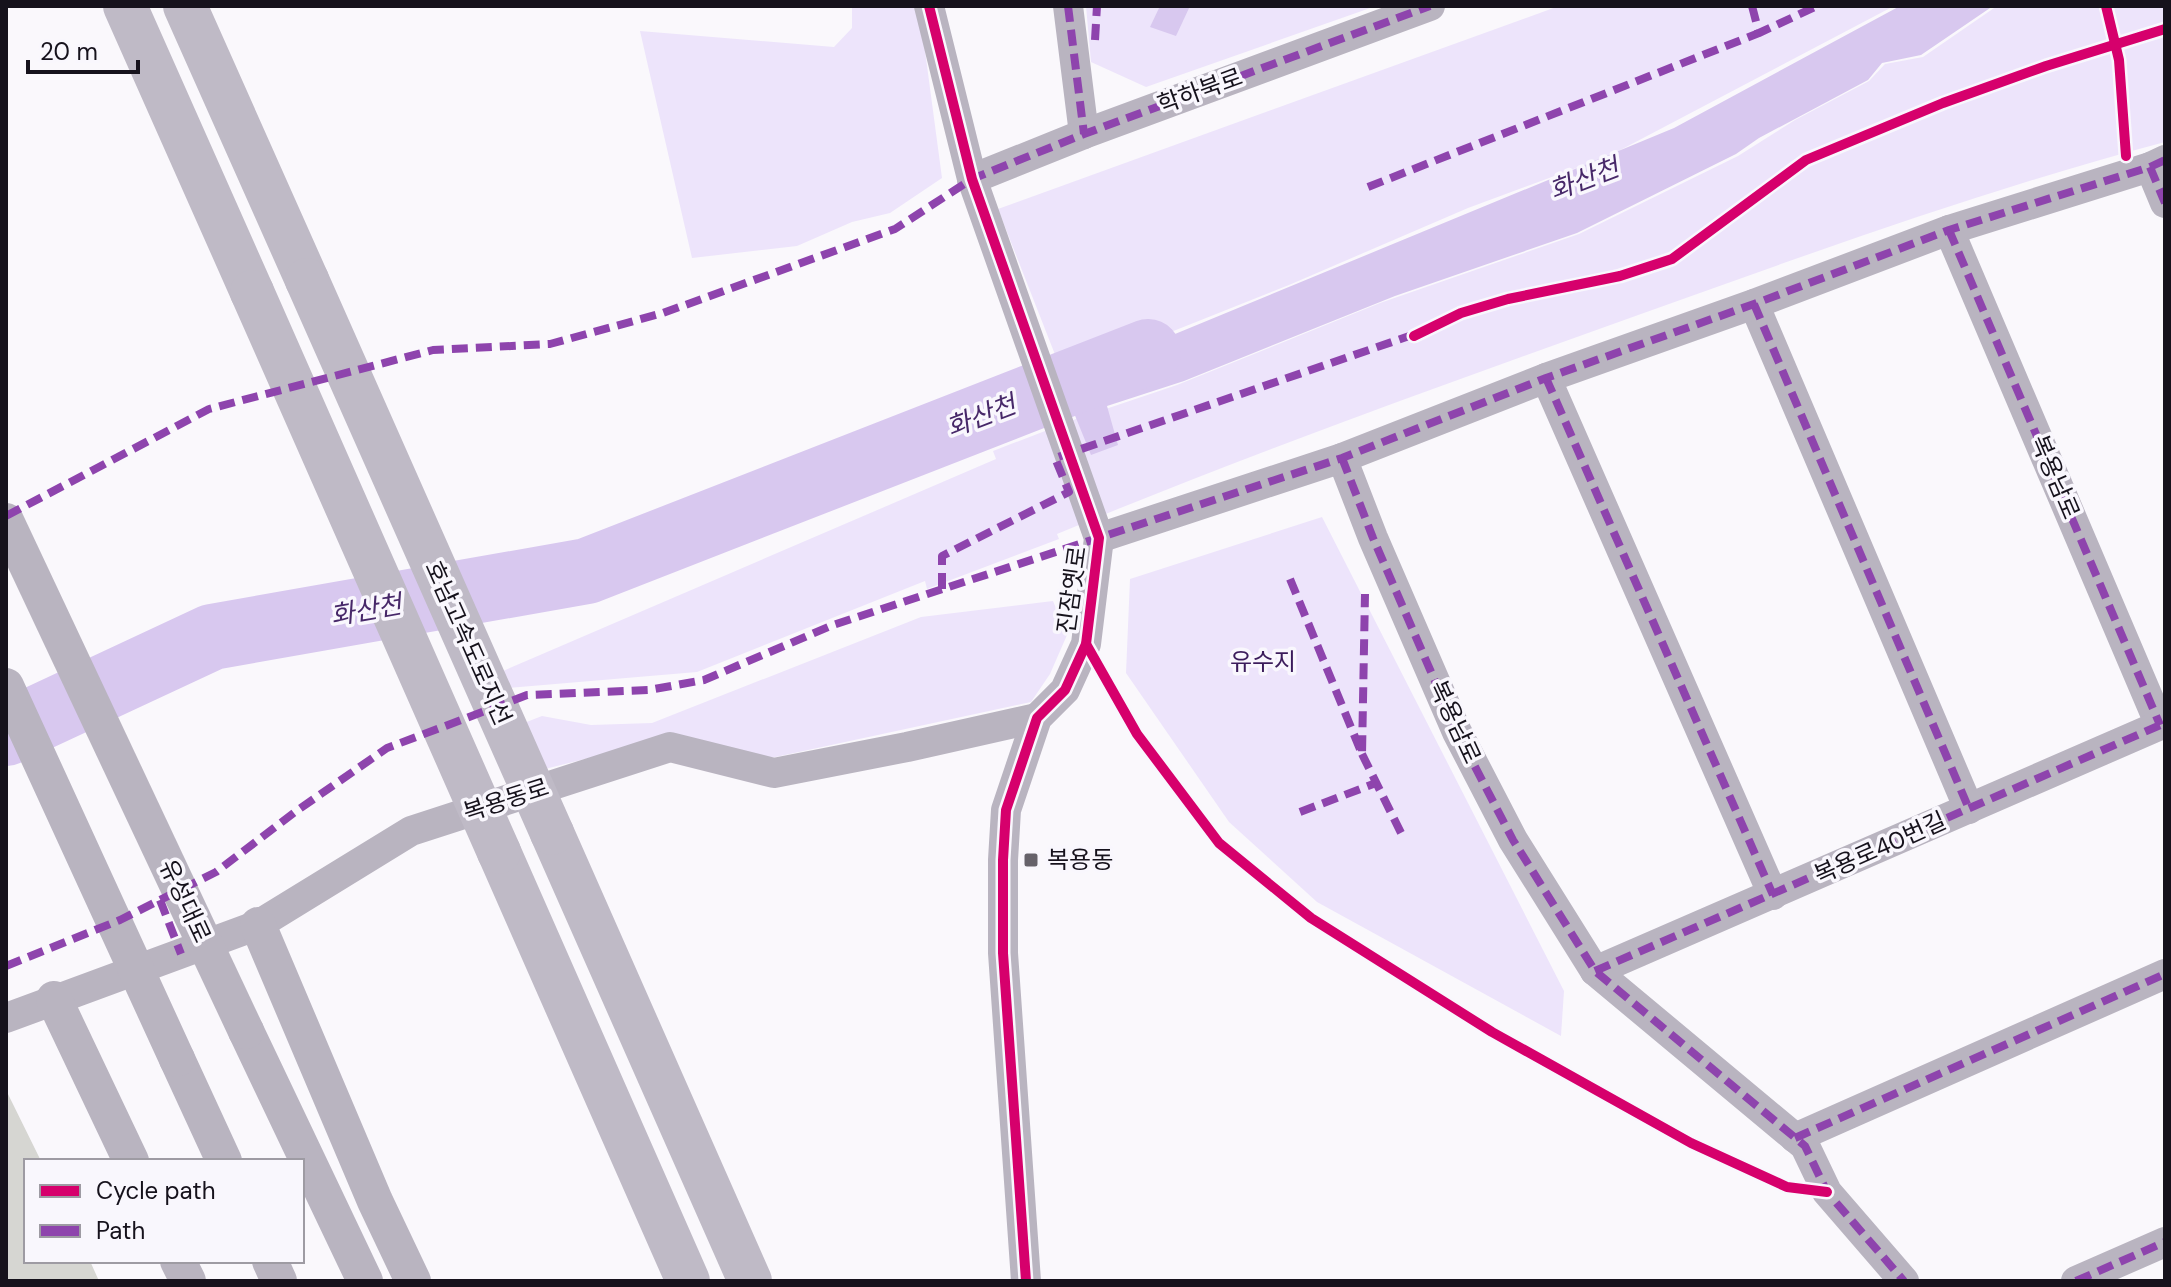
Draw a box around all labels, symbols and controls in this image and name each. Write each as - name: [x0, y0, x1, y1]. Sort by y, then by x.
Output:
- scale bar: [28, 24, 138, 74]
- text: 20 m: [40, 36, 98, 67]
- street label: 학하북로: [1153, 61, 1247, 120]
- water label: 화산천: [1544, 149, 1626, 208]
- water label: 화산천: [941, 386, 1023, 445]
- street label: 복용남로: [2024, 430, 2087, 524]
- street label: 진잠옛로: [1050, 544, 1093, 636]
- street label: 호남고속도로지선: [418, 556, 519, 730]
- water label: 화산천: [328, 586, 407, 633]
- park label: 유수지: [1230, 646, 1296, 677]
- street label: 복용남로: [1423, 675, 1488, 768]
- street label: 복용동로: [459, 771, 553, 828]
- street label: 복용로40번길: [1809, 805, 1951, 890]
- place label: 복용동: [1047, 844, 1113, 875]
- marker: 복용동: [1022, 851, 1040, 869]
- street label: 유성대로: [153, 854, 218, 947]
- legend: [24, 1159, 304, 1263]
- text: Cycle path: [96, 1175, 215, 1206]
- text: Path: [96, 1215, 145, 1246]

